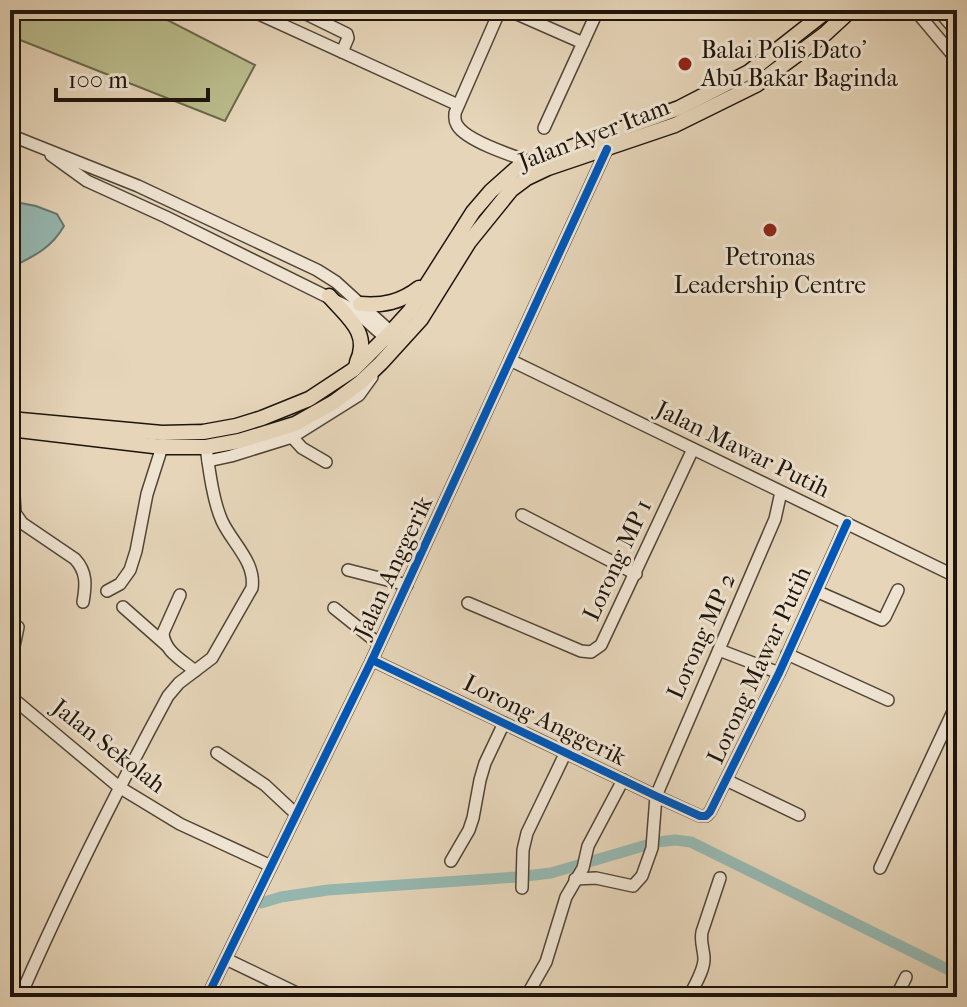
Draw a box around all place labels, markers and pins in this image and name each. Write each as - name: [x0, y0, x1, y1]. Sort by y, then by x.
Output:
- place label: Balai Polis Dato' Abu Bakar Baginda: [700, 36, 899, 92]
- marker: Balai Polis Dato' Abu Bakar Baginda: [676, 55, 694, 73]
- marker: Petronas Leadership Centre: [761, 221, 779, 239]
- place label: Petronas Leadership Centre: [674, 243, 866, 299]

